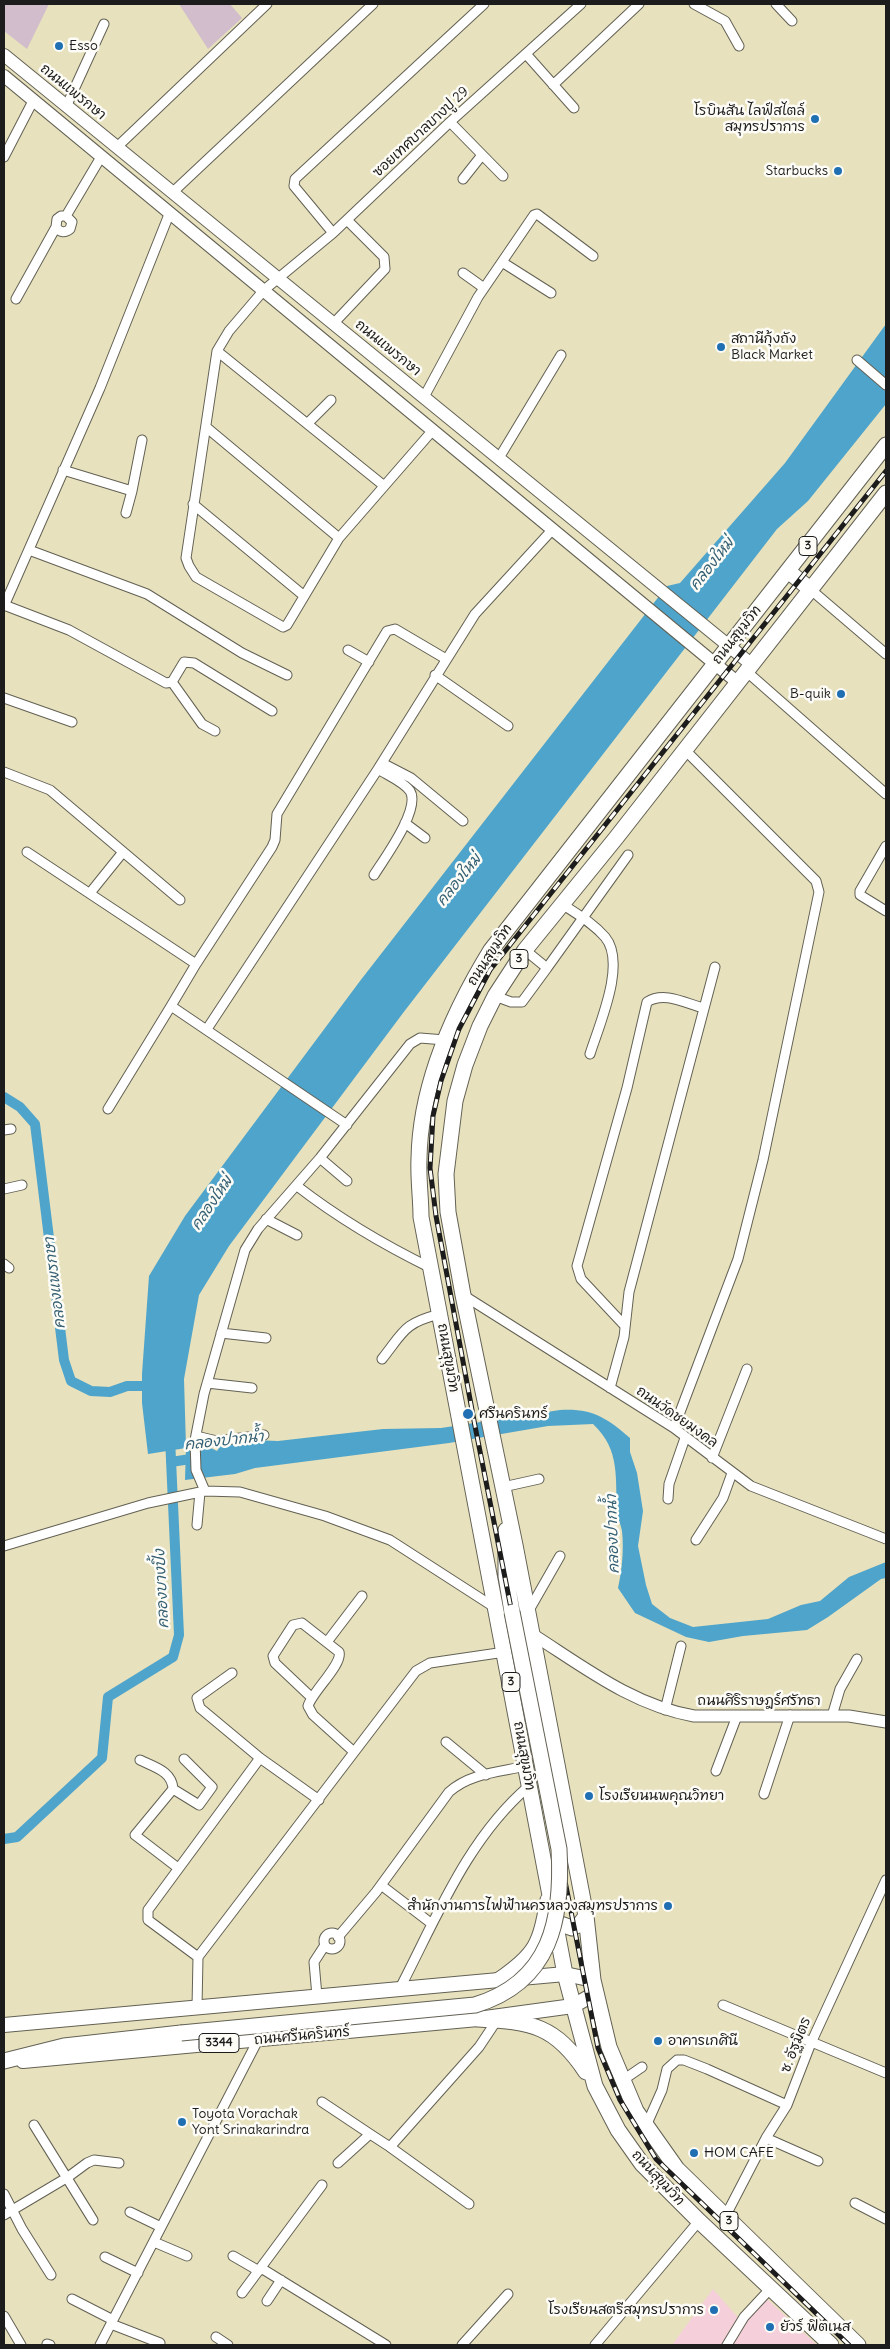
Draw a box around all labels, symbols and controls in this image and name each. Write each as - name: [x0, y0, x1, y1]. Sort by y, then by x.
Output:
- place label: Esso: [69, 38, 98, 54]
- marker: Esso: [53, 40, 65, 52]
- street label: ถนนแพรกษา: [37, 60, 109, 124]
- street label: ซอยเทศบาลบางปู 29: [370, 83, 472, 181]
- place label: โรบินสัน ไลฟ์สไตล์ สมุทรปราการ: [694, 103, 805, 136]
- marker: โรบินสัน ไลฟ์สไตล์ สมุทรปราการ: [809, 113, 821, 125]
- place label: Starbucks: [766, 163, 828, 179]
- marker: Starbucks: [832, 165, 844, 177]
- street label: ถนนแพรกษา: [352, 316, 424, 380]
- place label: สถานีกุ้งถัง Black Market: [731, 331, 813, 364]
- marker: สถานีกุ้งถัง Black Market: [715, 341, 727, 353]
- water label: คลองใหม่: [686, 534, 738, 594]
- road number: 3: [799, 536, 817, 556]
- street label: ถนนสุขุมวิท: [709, 602, 765, 668]
- place label: B-quik: [790, 686, 831, 702]
- marker: B-quik: [835, 688, 847, 700]
- water label: คลองใหม่: [433, 851, 485, 909]
- street label: ถนนสุขุมวิท: [464, 921, 516, 989]
- road number: 3: [510, 950, 528, 969]
- water label: คลองใหม่: [187, 1173, 237, 1233]
- water label: คลองแพรกษา: [40, 1236, 70, 1330]
- street label: ถนนสุขุมวิท: [434, 1322, 462, 1394]
- street label: ถนนวัดชยมงคล: [633, 1383, 721, 1451]
- place label: ศรีนครินทร์: [479, 1406, 548, 1422]
- marker: ศรีนครินทร์: [461, 1407, 475, 1421]
- water label: คลองปากน้ำ: [184, 1428, 264, 1454]
- water label: คลองปากน้ำ: [603, 1494, 623, 1574]
- water label: คลองบางปิ้ง: [151, 1549, 173, 1629]
- road number: 3: [502, 1672, 520, 1691]
- street label: ถนนศิริราษฎร์ศรัทธา: [697, 1693, 821, 1709]
- street label: ถนนสุขุมวิท: [510, 1720, 538, 1792]
- place label: โรงเรียนนพคุณวิทยา: [599, 1788, 724, 1804]
- marker: โรงเรียนนพคุณวิทยา: [583, 1790, 595, 1802]
- place label: สำนักงานการไฟฟ้านครหลวงสมุทรปราการ: [407, 1898, 658, 1914]
- marker: สำนักงานการไฟฟ้านครหลวงสมุทรปราการ: [662, 1900, 674, 1912]
- street label: ซ. อัฐมิตร: [777, 2015, 815, 2075]
- street label: ถนนศรีนครินทร์: [253, 2023, 351, 2049]
- place label: อาคารเกศินี: [668, 2033, 738, 2049]
- road number: 3344: [199, 2034, 239, 2052]
- marker: อาคารเกศินี: [652, 2035, 664, 2047]
- place label: Toyota Vorachak Yont Srinakarindra: [192, 2106, 309, 2138]
- marker: Toyota Vorachak Yont Srinakarindra: [176, 2116, 188, 2128]
- place label: HOM CAFE: [704, 2145, 774, 2161]
- street label: ถนนสุขุมวิท: [628, 2147, 688, 2209]
- marker: HOM CAFE: [688, 2147, 700, 2159]
- road number: 3: [720, 2212, 738, 2230]
- place label: โรงเรียนสตรีสมุทรปราการ: [548, 2302, 704, 2318]
- marker: โรงเรียนสตรีสมุทรปราการ: [708, 2304, 720, 2316]
- place label: ยัวร์ ฟิตเนส: [780, 2319, 850, 2335]
- marker: ยัวร์ ฟิตเนส: [764, 2321, 776, 2333]

